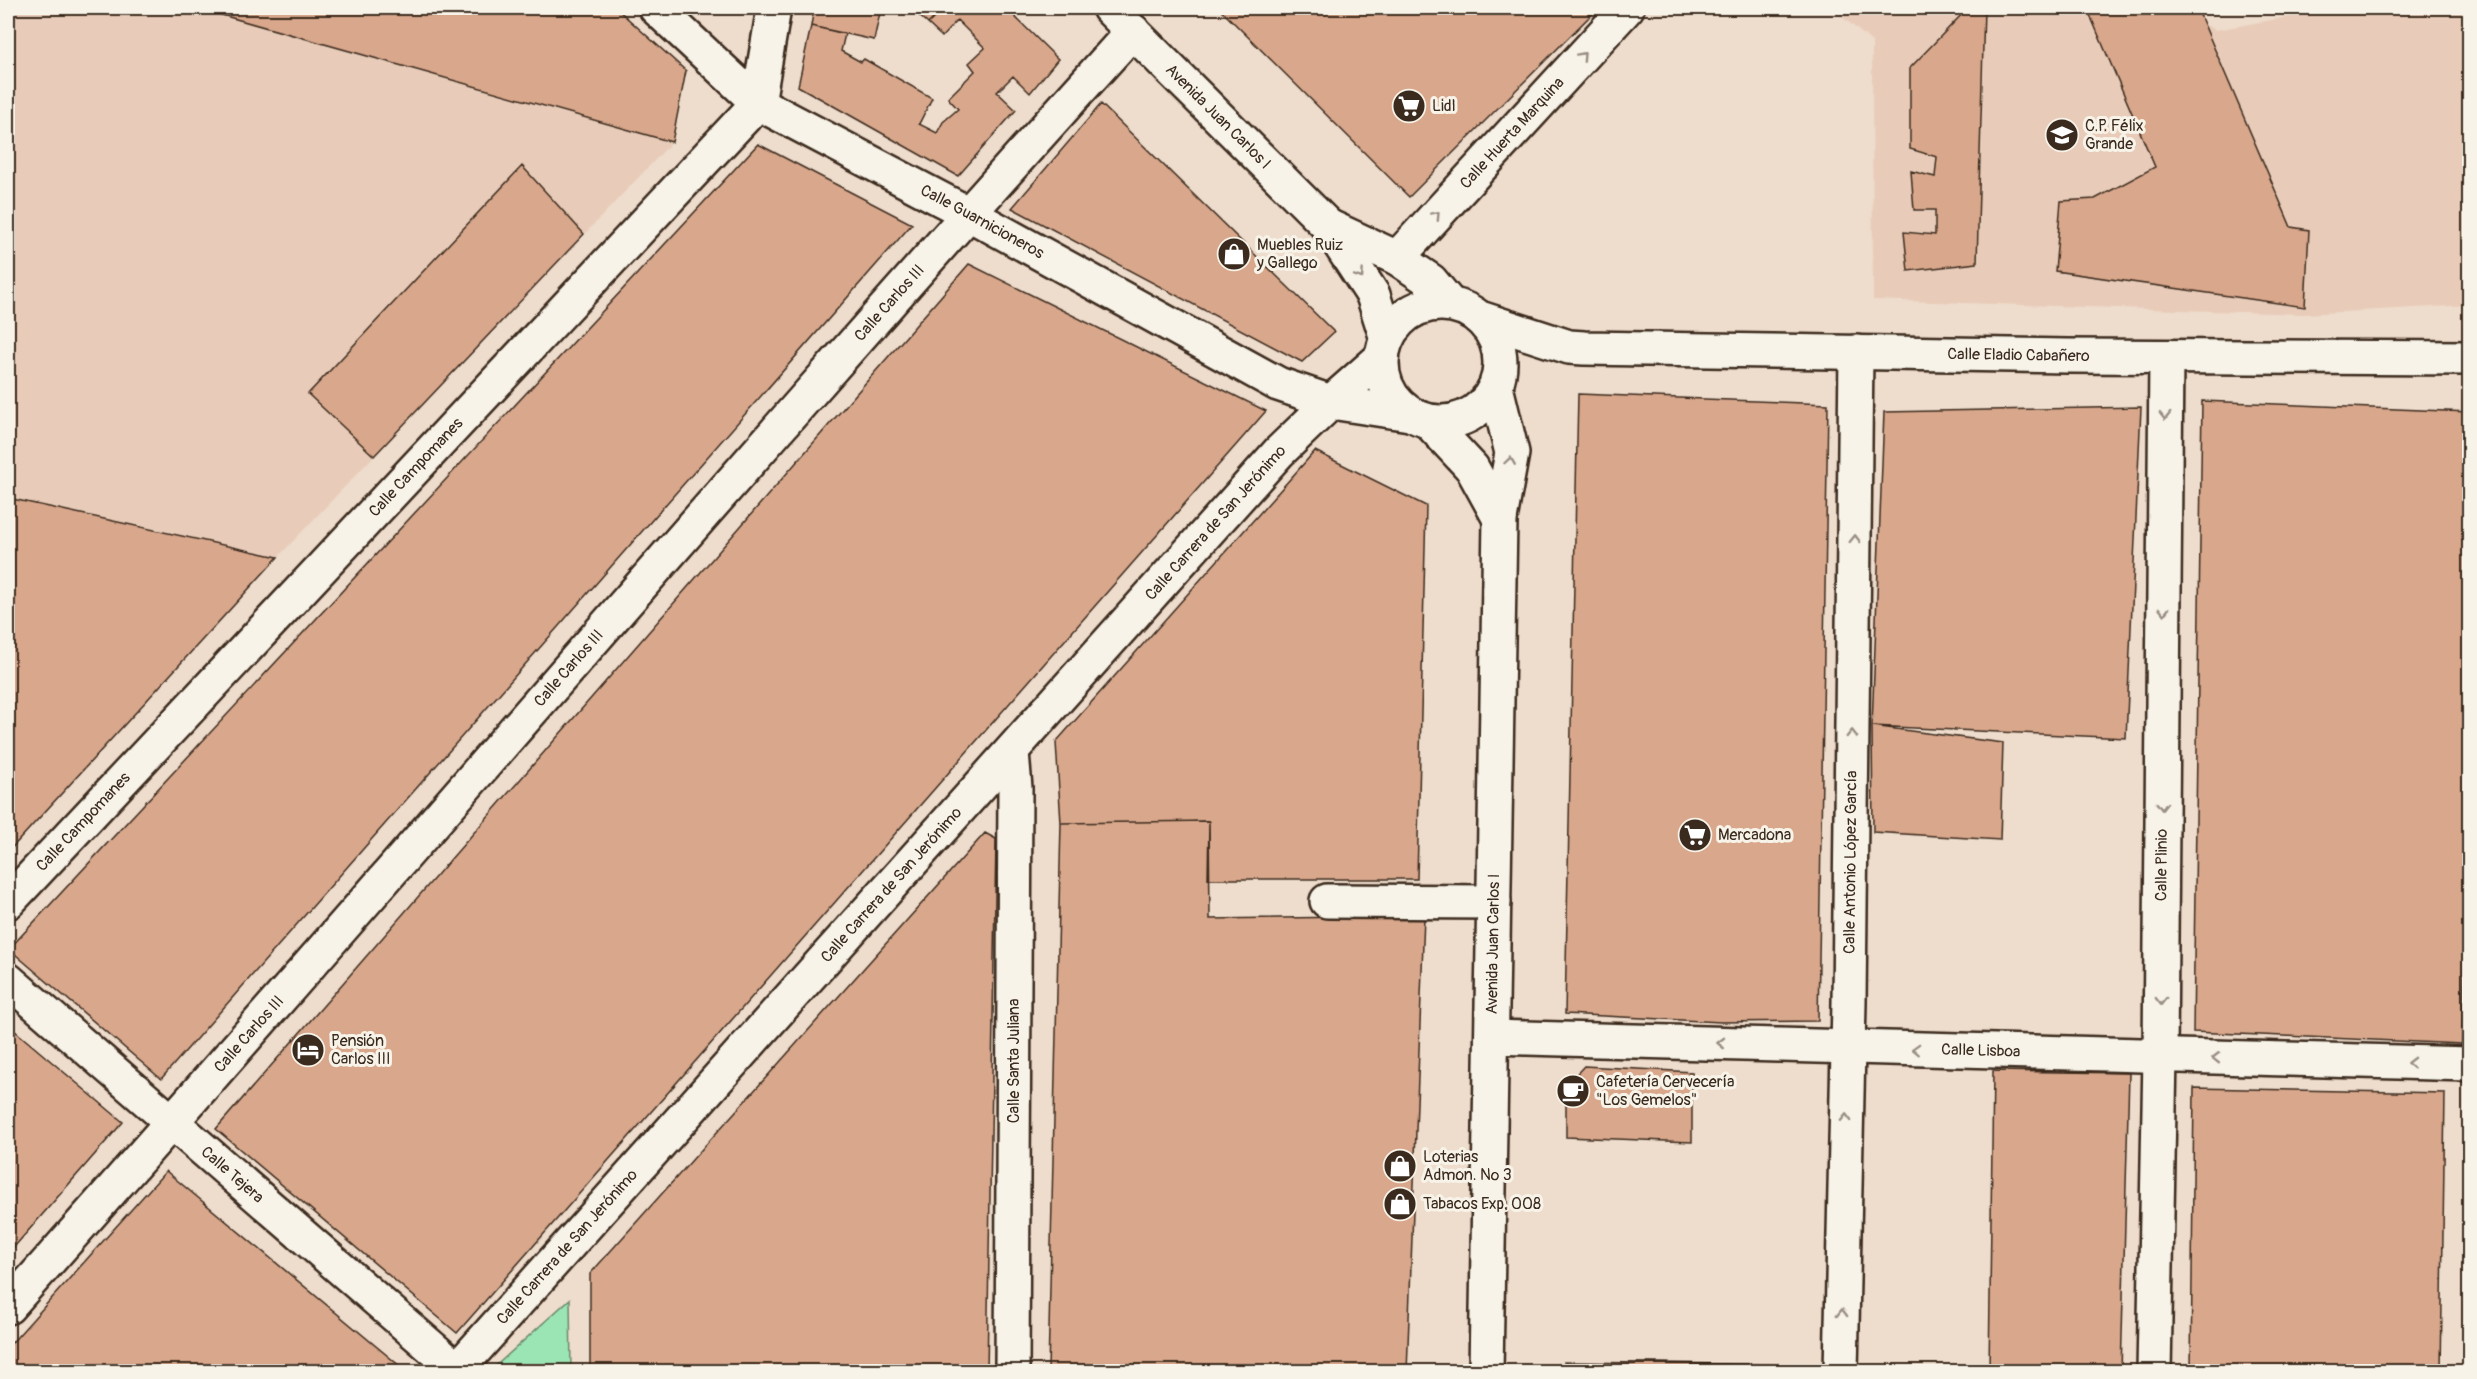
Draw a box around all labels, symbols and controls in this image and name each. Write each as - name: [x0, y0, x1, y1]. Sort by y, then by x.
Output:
- one-way arrow: [1575, 52, 1586, 63]
- street label: Avenida Juan Carlos I: [1161, 60, 1275, 173]
- street label: Calle Huerta Marquina: [1456, 73, 1569, 193]
- supermarket icon: Lidl: [1391, 88, 1427, 124]
- place label: Lidl: [1432, 96, 1456, 116]
- place label: C.P. Félix Grande: [2085, 116, 2143, 154]
- school or university icon: C.P. Félix Grande: [2044, 117, 2080, 153]
- street label: Calle Guarnicioneros: [917, 180, 1047, 263]
- one-way arrow: [1429, 212, 1440, 222]
- place label: Muebles Ruiz y Gallego: [1256, 235, 1343, 273]
- shop icon: Muebles Ruiz y Gallego: [1216, 236, 1252, 272]
- street label: Calle Carlos III: [850, 260, 929, 346]
- one-way arrow: [1353, 268, 1364, 279]
- street label: Calle Eladio Cabañero: [1947, 344, 2090, 366]
- one-way arrow: [2159, 411, 2171, 420]
- street label: Calle Campomanes: [365, 414, 467, 521]
- street label: Calle Carrera de San Jerónimo: [1141, 440, 1290, 605]
- one-way arrow: [1503, 456, 1515, 466]
- one-way arrow: [1849, 535, 1861, 544]
- one-way arrow: [2158, 606, 2170, 615]
- street label: Calle Carlos III: [530, 625, 608, 711]
- one-way arrow: [1846, 730, 1858, 739]
- street label: Calle Campomanes: [32, 768, 135, 876]
- street label: Calle Antonio López García: [1840, 770, 1861, 954]
- one-way arrow: [2156, 801, 2168, 810]
- street label: Calle Carrera de San Jerónimo: [817, 803, 966, 967]
- supermarket icon: Mercadona: [1677, 817, 1713, 853]
- place label: Mercadona: [1718, 825, 1791, 845]
- street label: Calle Plinio: [2151, 828, 2172, 901]
- street label: Avenida Juan Carlos I: [1482, 874, 1504, 1015]
- street label: Calle Carlos III: [210, 992, 288, 1077]
- one-way arrow: [2155, 996, 2167, 1005]
- street label: Calle Santa Juliana: [1004, 999, 1024, 1123]
- place label: Pensión Carlos III: [331, 1031, 391, 1069]
- hotel icon: Pensión Carlos III: [290, 1032, 326, 1068]
- one-way arrow: [1717, 1037, 1726, 1049]
- street label: Calle Lisboa: [1941, 1039, 2021, 1062]
- one-way arrow: [1912, 1043, 1921, 1055]
- one-way arrow: [2212, 1052, 2221, 1065]
- one-way arrow: [2407, 1057, 2416, 1069]
- place label: Cafetería Cervecería "Los Gemelos": [1596, 1072, 1734, 1110]
- cafe icon: Cafetería Cervecería "Los Gemelos": [1555, 1073, 1591, 1109]
- one-way arrow: [1840, 1114, 1852, 1123]
- street label: Calle Tejera: [197, 1142, 268, 1207]
- place label: Loterias Admon. Nº 3: [1423, 1147, 1512, 1185]
- shop icon: Loterias Admon. Nº 3: [1382, 1148, 1418, 1184]
- street label: Calle Carrera de San Jerónimo: [492, 1165, 642, 1329]
- shop icon: Tabacos Exp. 008: [1382, 1186, 1418, 1222]
- place label: Tabacos Exp. 008: [1423, 1194, 1541, 1214]
- one-way arrow: [1836, 1309, 1848, 1318]

